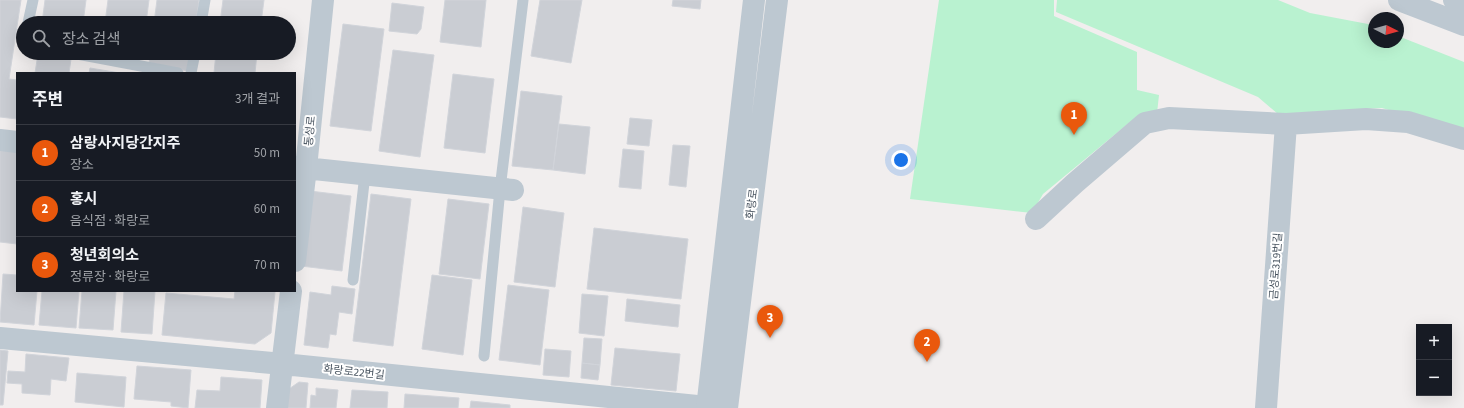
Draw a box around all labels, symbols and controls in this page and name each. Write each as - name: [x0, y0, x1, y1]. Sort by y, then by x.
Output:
- north arrow: [1368, 12, 1404, 48]
- search box: [16, 16, 296, 60]
- icon: search: [30, 27, 52, 49]
- text: 장소 검색: [62, 29, 120, 50]
- text: 주변: [32, 88, 63, 112]
- text: 3개 결과: [235, 90, 280, 108]
- pin: 1: [1061, 102, 1087, 135]
- street label: 동성로: [301, 115, 319, 147]
- text: 삼랑사지당간지주: [70, 133, 180, 154]
- text: 1: [42, 144, 48, 162]
- text: 50 m: [254, 144, 280, 162]
- your location: [891, 150, 911, 170]
- text: 장소: [70, 156, 94, 174]
- street label: 화랑로: [743, 188, 761, 220]
- text: 홍시: [70, 189, 98, 210]
- text: 2: [42, 200, 48, 218]
- text: 60 m: [254, 200, 280, 218]
- text: 음식점 · 화랑로: [70, 212, 150, 230]
- street label: 금성로319번길: [1266, 232, 1286, 300]
- text: 청년회의소: [70, 245, 139, 266]
- text: 3: [42, 256, 48, 274]
- text: 70 m: [254, 256, 280, 274]
- text: 정류장 · 화랑로: [70, 268, 150, 286]
- pin: 3: [757, 305, 783, 338]
- map controls: [1416, 324, 1452, 396]
- button: +: [1416, 324, 1452, 360]
- pin: 2: [914, 329, 940, 362]
- button: −: [1416, 360, 1452, 396]
- street label: 화랑로22번길: [323, 361, 385, 383]

